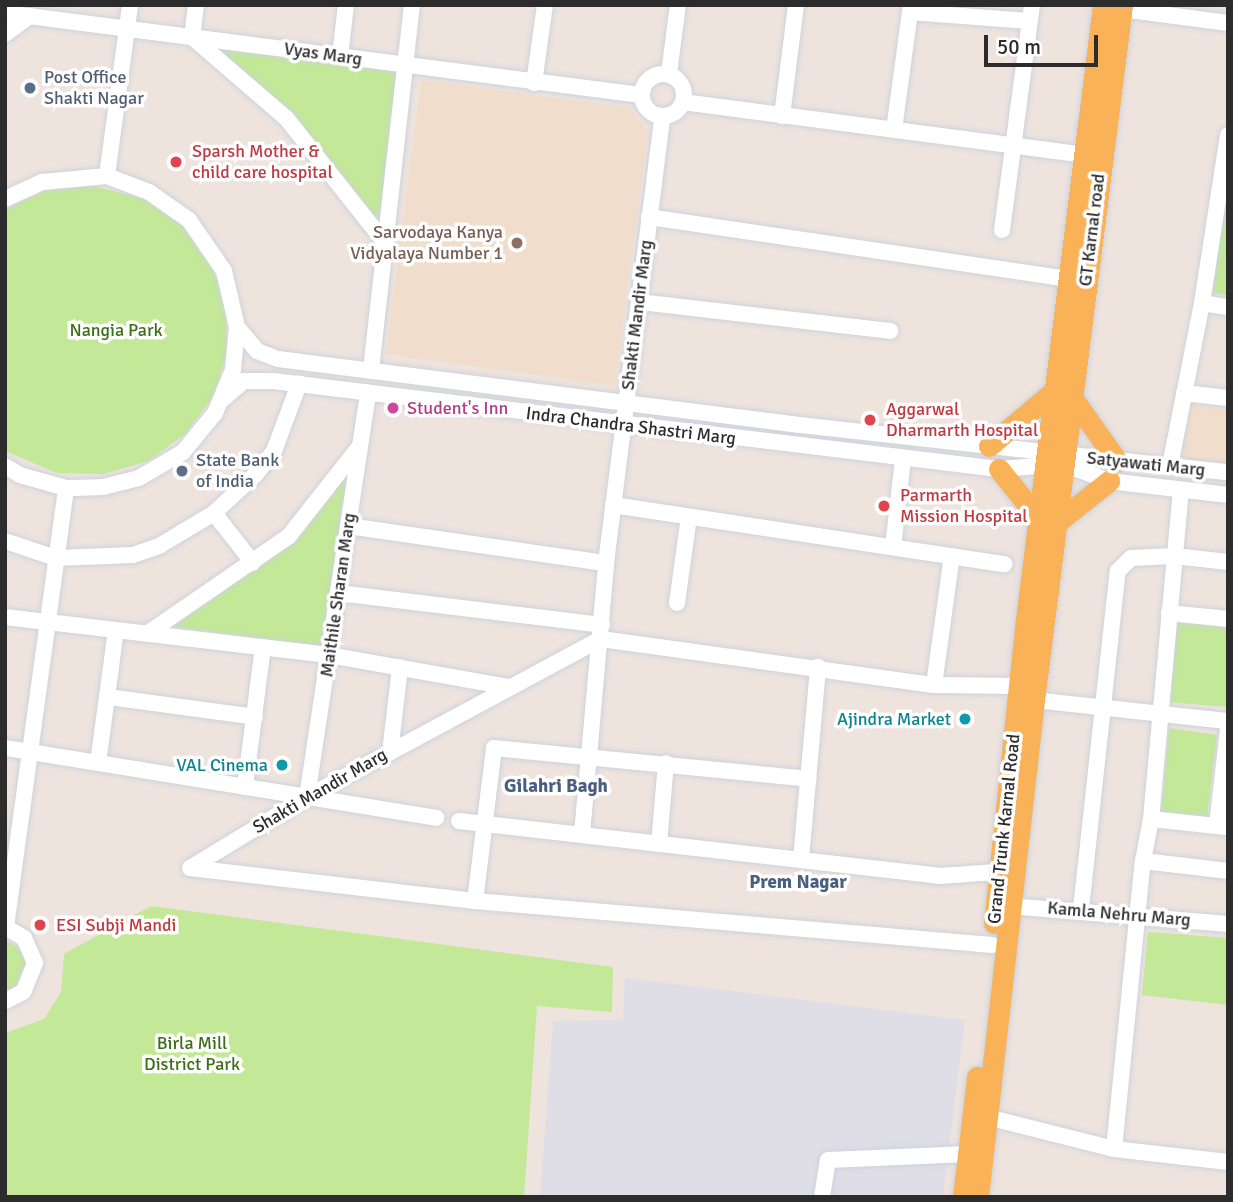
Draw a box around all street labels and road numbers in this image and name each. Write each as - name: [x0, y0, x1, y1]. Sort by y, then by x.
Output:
- street label: Vyas Marg: [282, 38, 364, 70]
- street label: GT Karnal road: [1074, 172, 1110, 288]
- street label: Shakti Mandir Marg: [617, 239, 657, 391]
- street label: Indra Chandra Shastri Marg: [525, 402, 737, 450]
- street label: Satyawati Marg: [1086, 447, 1206, 481]
- street label: Maithile Sharan Marg: [316, 512, 360, 678]
- street label: Grand Trunk Karnal Road: [983, 733, 1025, 925]
- street label: Shakti Mandir Marg: [249, 744, 391, 838]
- street label: Kamla Nehru Marg: [1046, 897, 1192, 931]

